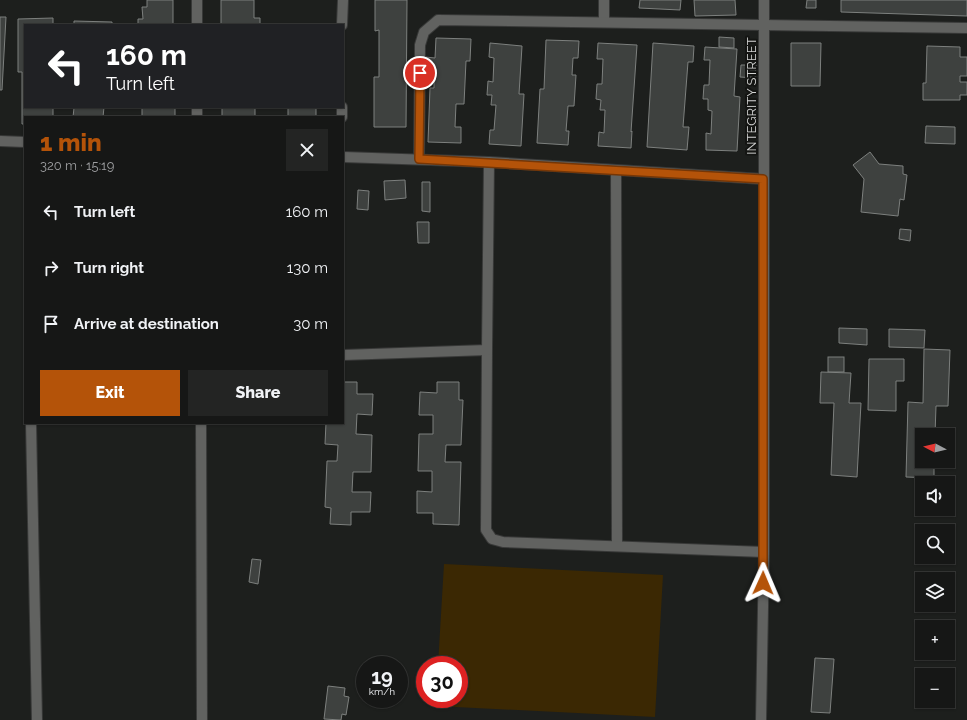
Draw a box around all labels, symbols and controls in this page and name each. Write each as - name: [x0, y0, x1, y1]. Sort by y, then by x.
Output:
- street label: INTEGRITY STREET: [744, 37, 759, 155]
- text: 160 m: [106, 39, 187, 72]
- icon: left: [40, 40, 92, 92]
- pin: [403, 56, 437, 90]
- icon: arrive: [409, 62, 431, 84]
- text: Turn left: [106, 73, 175, 94]
- text: 1 min: [40, 128, 102, 157]
- button: close: [286, 129, 328, 171]
- text: 320 m · 15:19: [40, 158, 114, 173]
- icon: left: [40, 201, 62, 223]
- text: Turn left: [74, 203, 135, 221]
- text: 160 m: [286, 203, 328, 221]
- icon: right: [40, 257, 62, 279]
- text: Turn right: [74, 259, 144, 277]
- text: 130 m: [287, 259, 328, 277]
- icon: arrive: [40, 313, 62, 335]
- text: Arrive at destination: [74, 315, 219, 333]
- text: 30 m: [293, 315, 328, 333]
- button: Exit: [40, 370, 180, 416]
- button: Share: [188, 370, 328, 416]
- north arrow: [915, 428, 955, 468]
- map controls: [915, 428, 955, 708]
- button: sound: [915, 476, 955, 516]
- button: search: [915, 524, 955, 564]
- position arrow: [742, 562, 784, 604]
- button: layers: [915, 572, 955, 612]
- button: +: [915, 620, 955, 660]
- speed limit sign: 30: [416, 656, 468, 708]
- text: 19: [371, 665, 393, 689]
- button: −: [915, 668, 955, 708]
- text: km/h: [369, 686, 395, 697]

